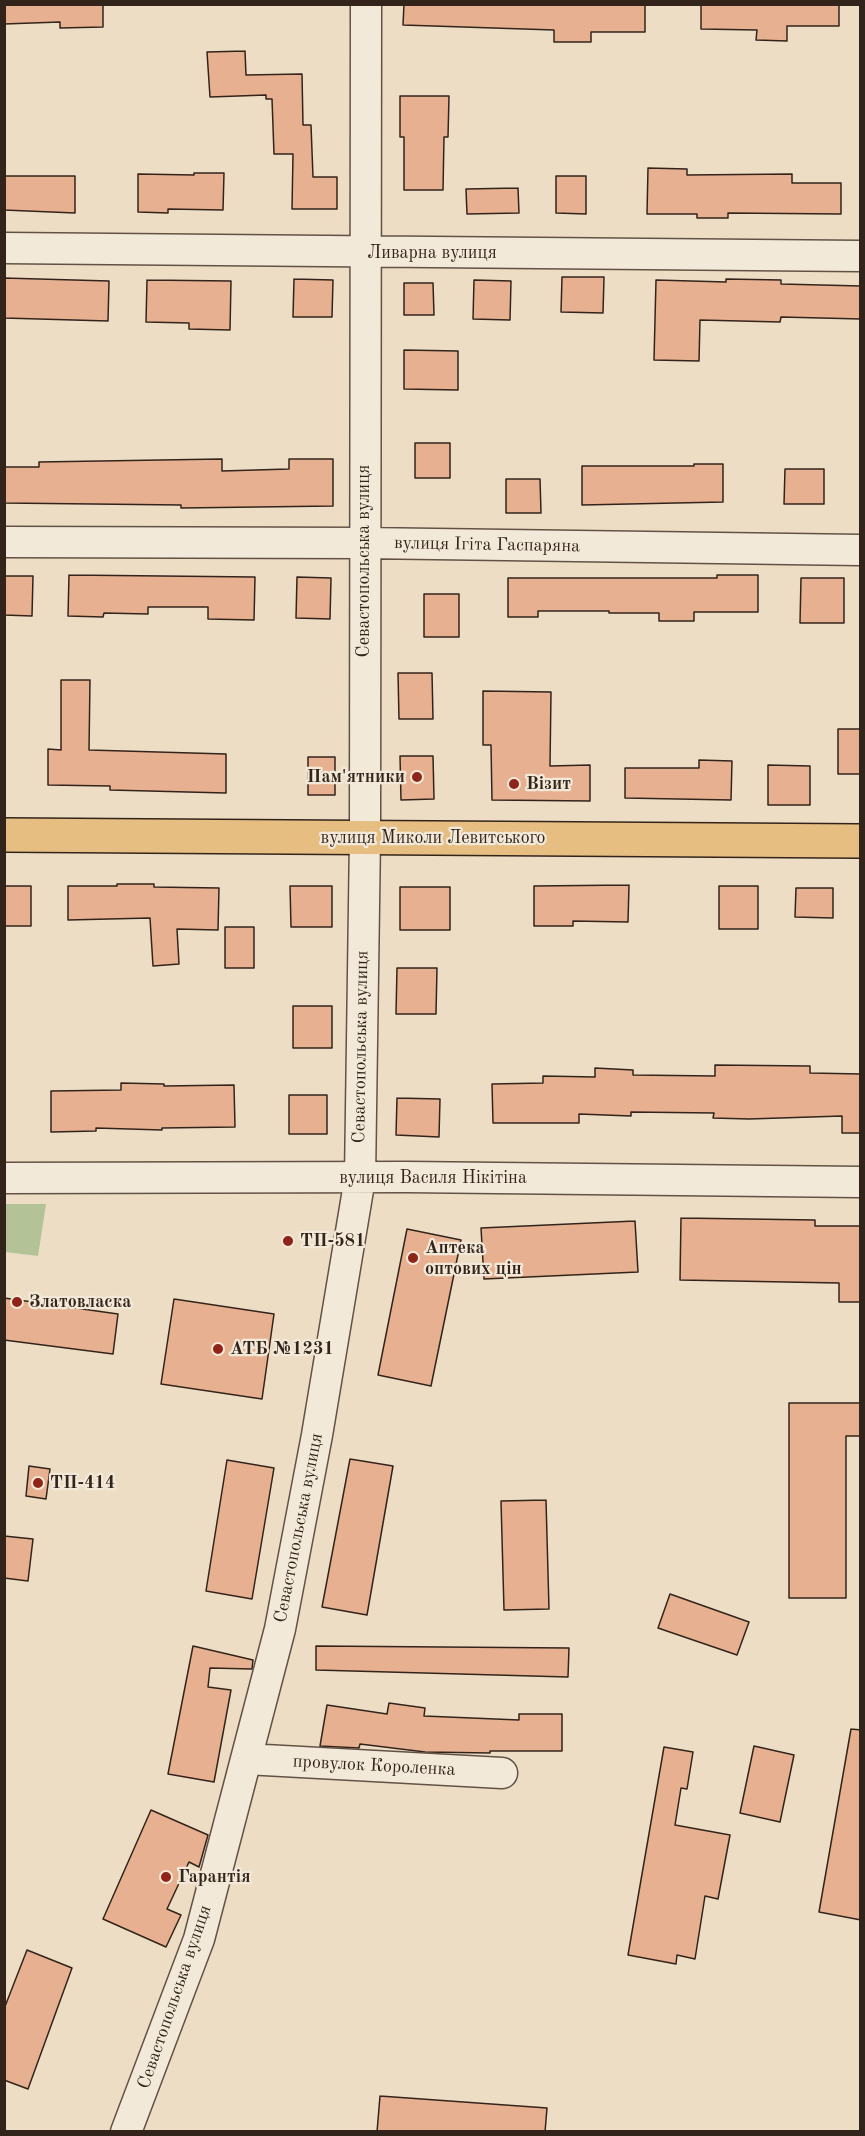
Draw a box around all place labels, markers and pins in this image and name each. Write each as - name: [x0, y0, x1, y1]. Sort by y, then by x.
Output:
- place label: Пам'ятники: [307, 766, 405, 788]
- marker: Пам'ятники: [410, 770, 424, 784]
- place label: Візит: [526, 773, 571, 795]
- marker: Візит: [507, 777, 521, 791]
- place label: ТП-581: [300, 1230, 365, 1252]
- marker: ТП-581: [281, 1234, 295, 1248]
- place label: Аптека оптових цін: [425, 1237, 522, 1280]
- marker: Аптека оптових цін: [406, 1251, 420, 1265]
- place label: Златовласка: [29, 1291, 131, 1313]
- marker: Златовласка: [10, 1295, 24, 1309]
- place label: АТБ №1231: [230, 1338, 334, 1360]
- marker: АТБ №1231: [211, 1342, 225, 1356]
- place label: ТП-414: [50, 1472, 115, 1494]
- marker: ТП-414: [31, 1476, 45, 1490]
- place label: Гарантія: [178, 1866, 251, 1888]
- marker: Гарантія: [159, 1870, 173, 1884]

